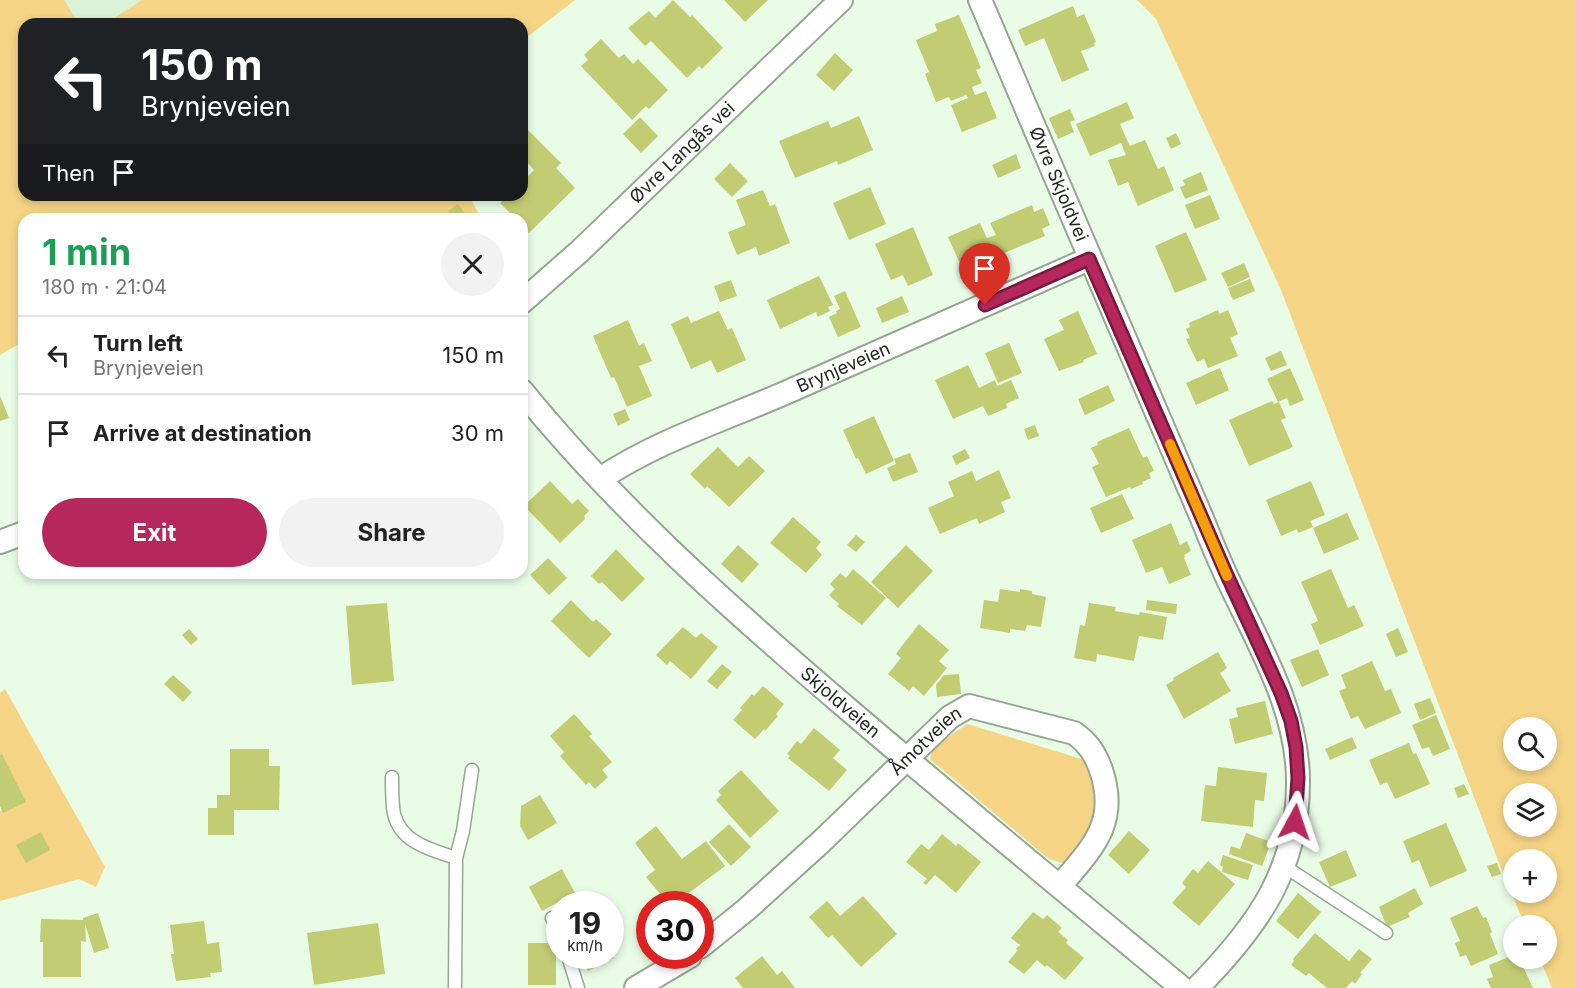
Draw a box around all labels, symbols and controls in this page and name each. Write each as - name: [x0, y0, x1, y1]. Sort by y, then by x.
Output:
- text: 150 m: [141, 39, 263, 90]
- icon: left: [42, 42, 120, 120]
- text: Brynjeveien: [141, 90, 291, 123]
- street label: Øvre Langås vei: [625, 97, 739, 208]
- street label: Øvre Skjoldvei: [1025, 123, 1093, 244]
- icon: arrive: [107, 156, 140, 189]
- text: Then: [42, 160, 95, 186]
- text: 1 min: [42, 230, 131, 274]
- button: close: [441, 233, 504, 296]
- pin: [959, 243, 1010, 305]
- icon: arrive: [968, 252, 1001, 285]
- text: 180 m · 21:04: [42, 275, 167, 299]
- text: Turn left: [93, 330, 183, 356]
- street label: Brynjeveien: [793, 338, 893, 397]
- icon: left: [42, 339, 75, 372]
- text: 150 m: [442, 342, 504, 368]
- text: Brynjeveien: [93, 356, 204, 380]
- icon: arrive: [42, 417, 75, 450]
- text: Arrive at destination: [93, 420, 312, 446]
- text: 30 m: [451, 420, 504, 446]
- button: Exit: [42, 498, 267, 567]
- button: Share: [279, 498, 504, 567]
- street label: Skjoldveien: [797, 662, 885, 742]
- street label: Åmotveien: [884, 702, 965, 779]
- map controls: [1503, 717, 1557, 969]
- button: search: [1503, 717, 1557, 771]
- button: layers: [1503, 783, 1557, 837]
- position arrow: [1263, 790, 1327, 854]
- button: +: [1503, 849, 1557, 903]
- speed limit sign: 30: [636, 891, 714, 969]
- text: 19: [569, 905, 601, 941]
- button: −: [1503, 915, 1557, 969]
- text: km/h: [567, 936, 603, 955]

